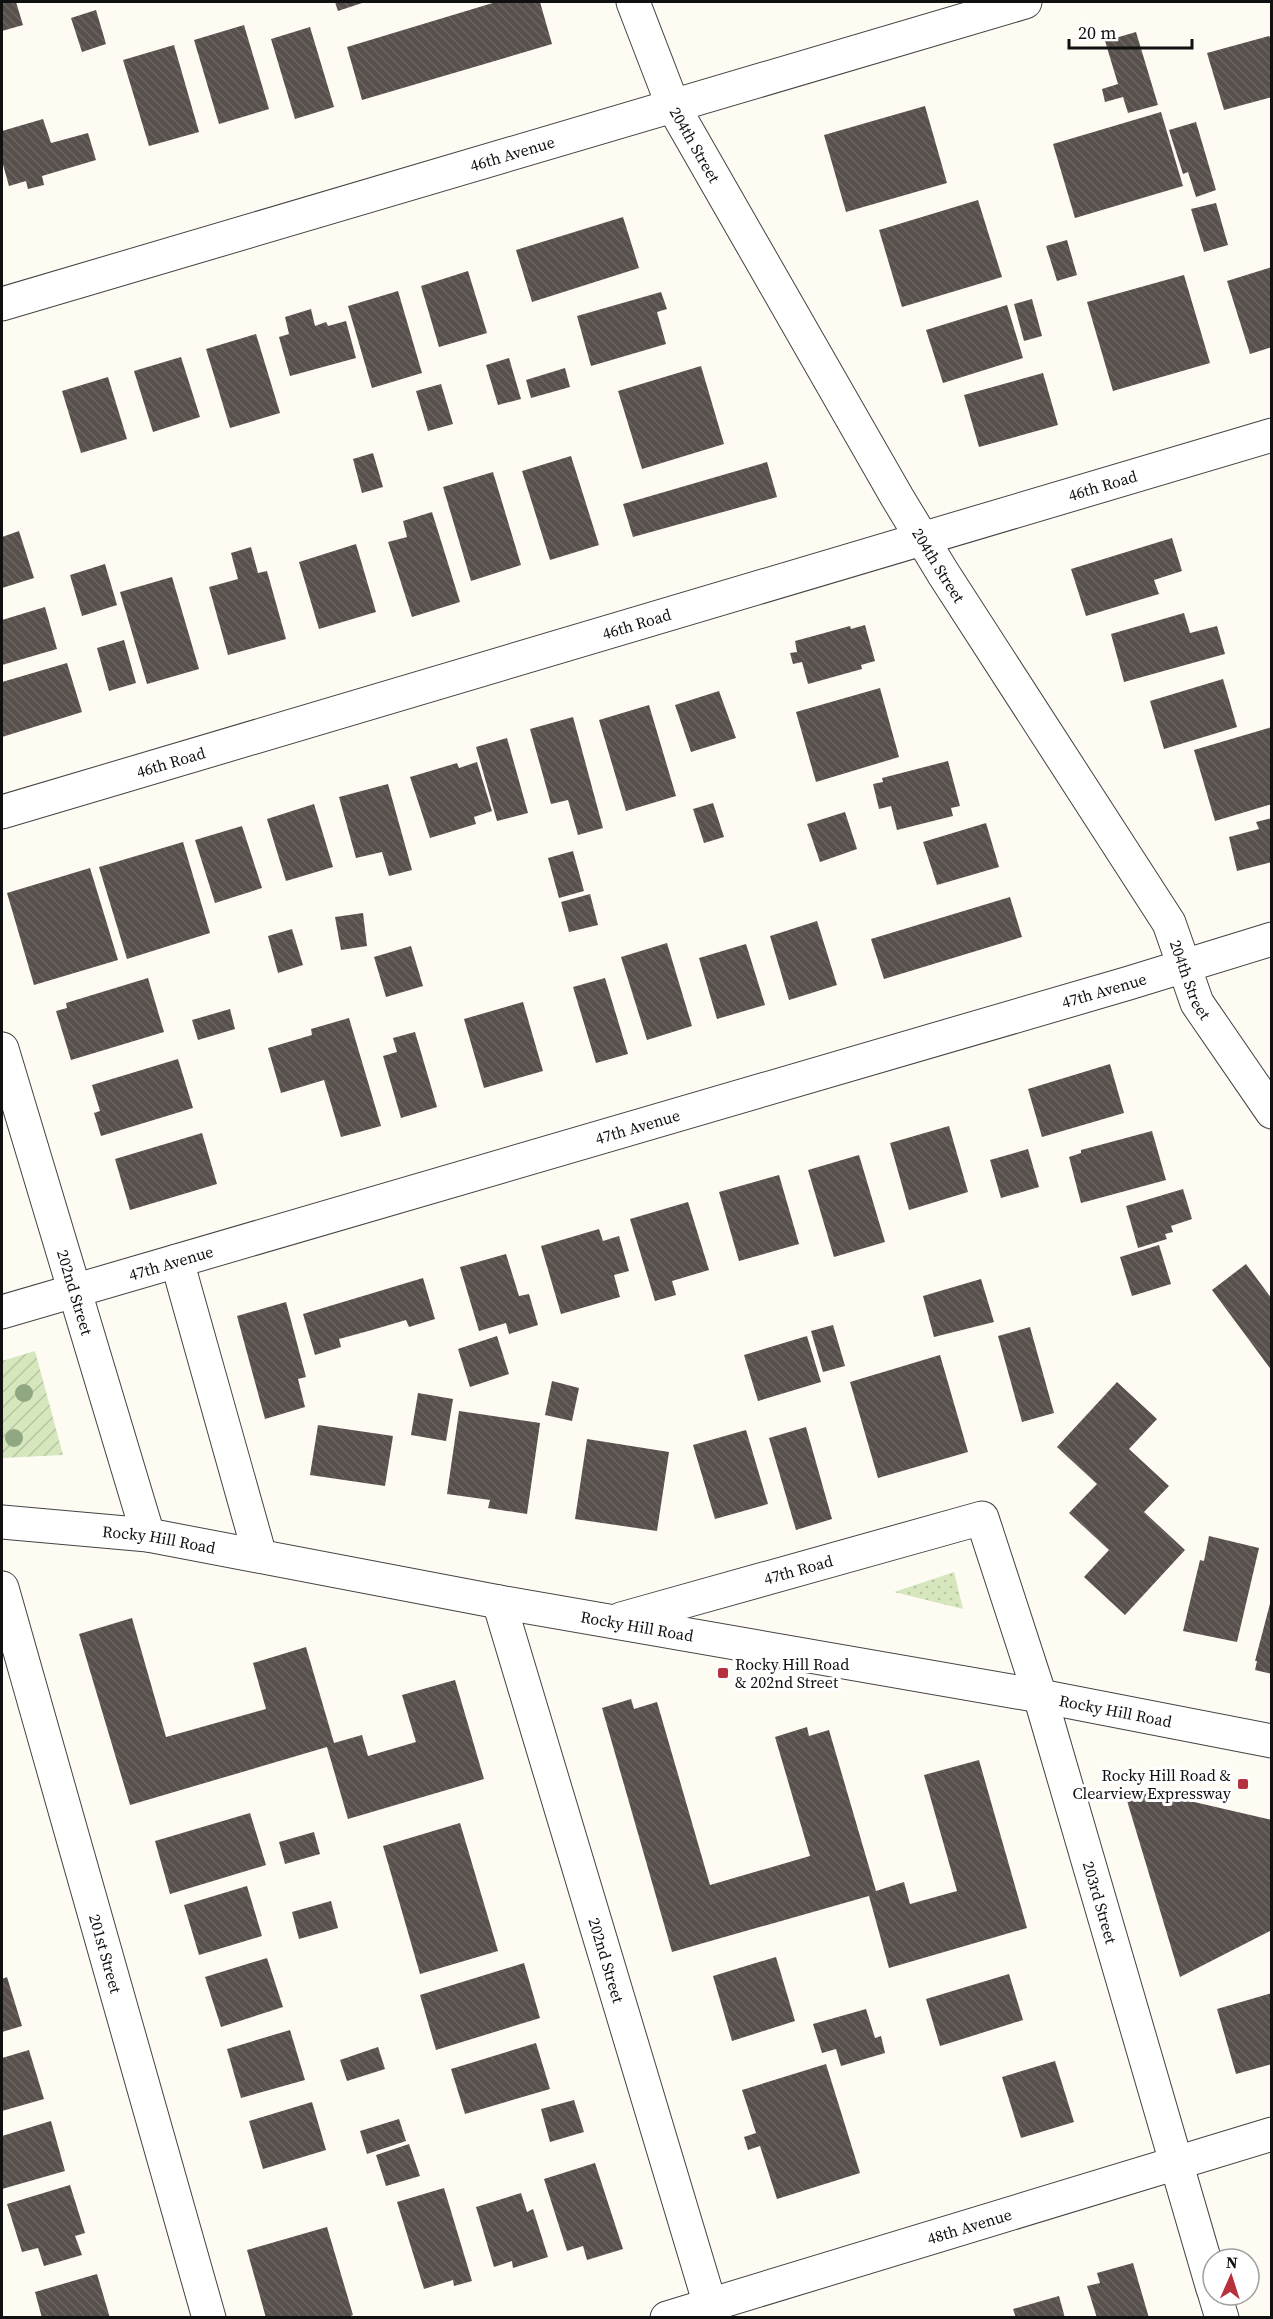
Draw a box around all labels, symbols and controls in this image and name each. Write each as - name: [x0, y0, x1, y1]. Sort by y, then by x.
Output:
- scale bar: [1069, 12, 1192, 50]
- text: 20 m: [1078, 20, 1116, 45]
- street label: 204th Street: [665, 103, 726, 187]
- street label: 46th Avenue: [467, 130, 557, 176]
- street label: 46th Road: [1065, 465, 1140, 506]
- street label: 204th Street: [907, 524, 971, 607]
- street label: 46th Road: [600, 603, 674, 644]
- street label: 46th Road: [134, 741, 208, 783]
- street label: 204th Street: [1165, 937, 1217, 1025]
- street label: 47th Avenue: [1059, 967, 1149, 1013]
- street label: 47th Avenue: [593, 1104, 682, 1149]
- street label: 47th Avenue: [126, 1240, 216, 1285]
- street label: 202nd Street: [52, 1247, 98, 1338]
- street label: Rocky Hill Road: [101, 1520, 217, 1559]
- street label: 47th Road: [761, 1549, 835, 1590]
- street label: Rocky Hill Road: [579, 1605, 695, 1647]
- place label: Rocky Hill Road & 202nd Street: [735, 1653, 849, 1693]
- marker: Rocky Hill Road & 202nd Street: [716, 1666, 730, 1680]
- street label: Rocky Hill Road: [1057, 1689, 1174, 1732]
- place label: Rocky Hill Road & Clearview Expressway: [1072, 1764, 1232, 1804]
- marker: Rocky Hill Road & Clearview Expressway: [1236, 1777, 1250, 1791]
- street label: 203rd Street: [1078, 1859, 1123, 1947]
- street label: 201st Street: [84, 1911, 128, 1996]
- street label: 202nd Street: [583, 1915, 630, 2006]
- street label: 48th Avenue: [924, 2203, 1014, 2249]
- north arrow: [1201, 2247, 1261, 2307]
- text: N: [1225, 2251, 1239, 2273]

